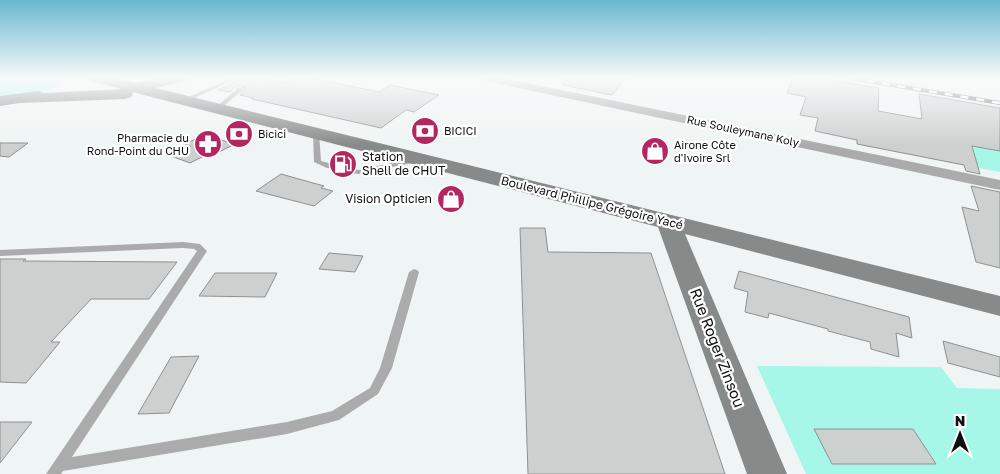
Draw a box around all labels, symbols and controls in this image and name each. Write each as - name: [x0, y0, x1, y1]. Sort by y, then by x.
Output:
- street label: Rue Souleymane Koly: [686, 112, 800, 149]
- bank icon: BICICI: [410, 116, 440, 146]
- bank icon: Bicici: [224, 119, 254, 149]
- place label: BICICI: [444, 124, 477, 137]
- place label: Bicici: [258, 127, 286, 140]
- pharmacy icon: Pharmacie du Rond-Point du CHU: [193, 129, 223, 159]
- place label: Pharmacie du Rond-Point du CHU: [87, 131, 189, 157]
- shop icon: Airone Côte d'Ivoire Srl: [640, 136, 670, 166]
- place label: Airone Côte d'Ivoire Srl: [674, 138, 736, 164]
- fuel station icon: Station Shell de CHUT: [328, 149, 358, 179]
- place label: Station Shell de CHUT: [362, 149, 446, 178]
- street label: Boulevard Phillipe Grégoire Yacé: [500, 173, 685, 232]
- shop icon: Vision Opticien: [436, 184, 466, 214]
- place label: Vision Opticien: [345, 191, 432, 206]
- street label: Rue Roger Zinsou: [687, 285, 749, 410]
- north arrow: [935, 409, 985, 459]
- text: N: [955, 412, 965, 429]

